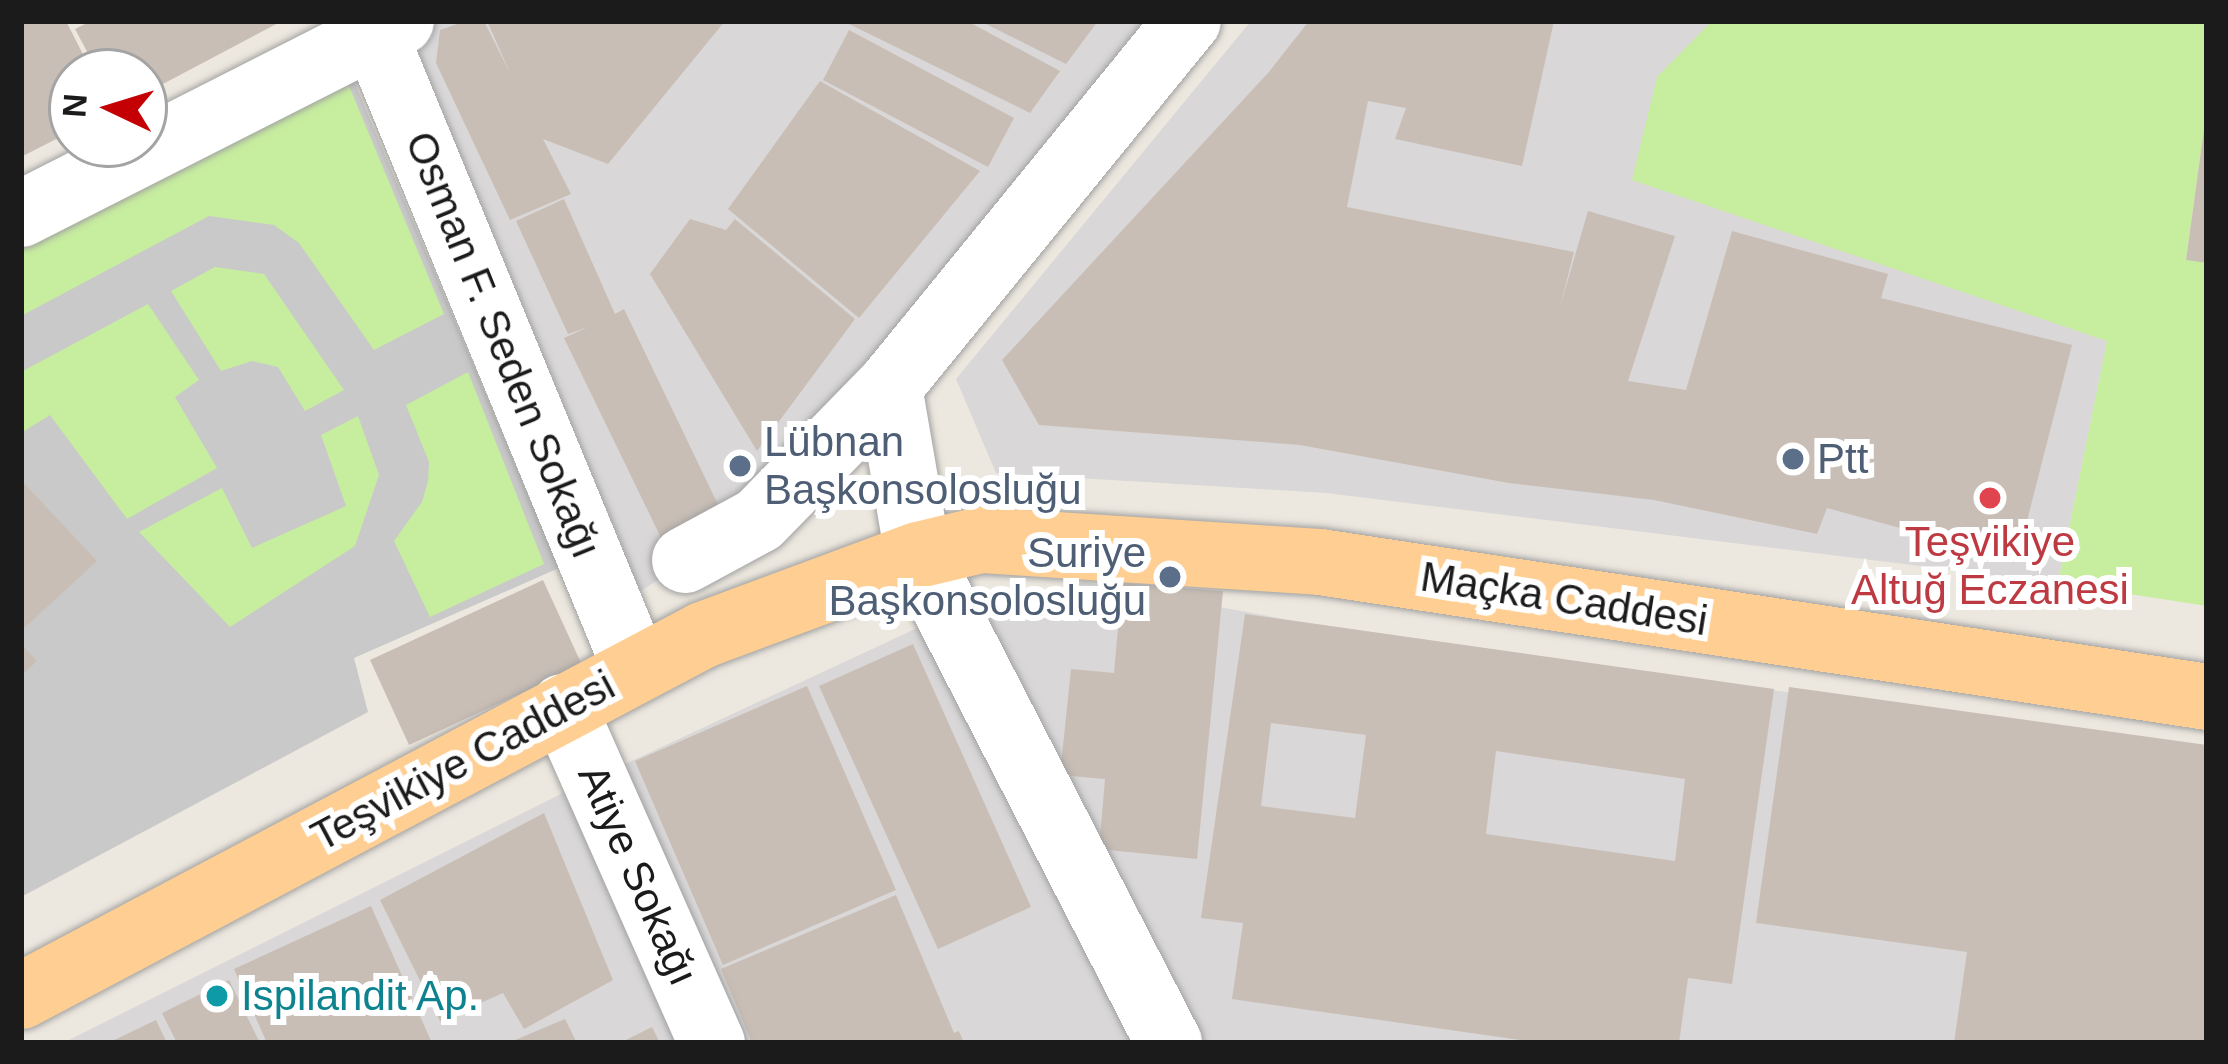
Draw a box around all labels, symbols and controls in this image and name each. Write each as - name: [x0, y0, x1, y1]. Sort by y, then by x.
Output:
- north arrow: [48, 48, 168, 168]
- text: N: [55, 92, 94, 119]
- street label: Osman F. Seden Sokağı: [394, 125, 612, 565]
- place label: Lübnan Başkonsolosluğu: [764, 417, 1082, 516]
- place label: Ptt: [1817, 434, 1868, 484]
- marker: Ptt: [1780, 446, 1806, 472]
- marker: Lübnan Başkonsolosluğu: [727, 453, 753, 479]
- marker: Teşvikiye Altuğ Eczanesi: [1977, 485, 2003, 511]
- place label: Teşvikiye Altuğ Eczanesi: [1851, 517, 2129, 616]
- place label: Suriye Başkonsolosluğu: [828, 528, 1146, 626]
- street label: Maçka Caddesi: [1417, 551, 1711, 647]
- marker: Suriye Başkonsolosluğu: [1157, 564, 1183, 590]
- street label: Teşvikiye Caddesi: [303, 660, 623, 862]
- street label: Atiye Sokağı: [567, 757, 709, 993]
- place label: Ispilandit Ap.: [241, 971, 481, 1021]
- marker: Ispilandit Ap.: [204, 983, 230, 1009]

